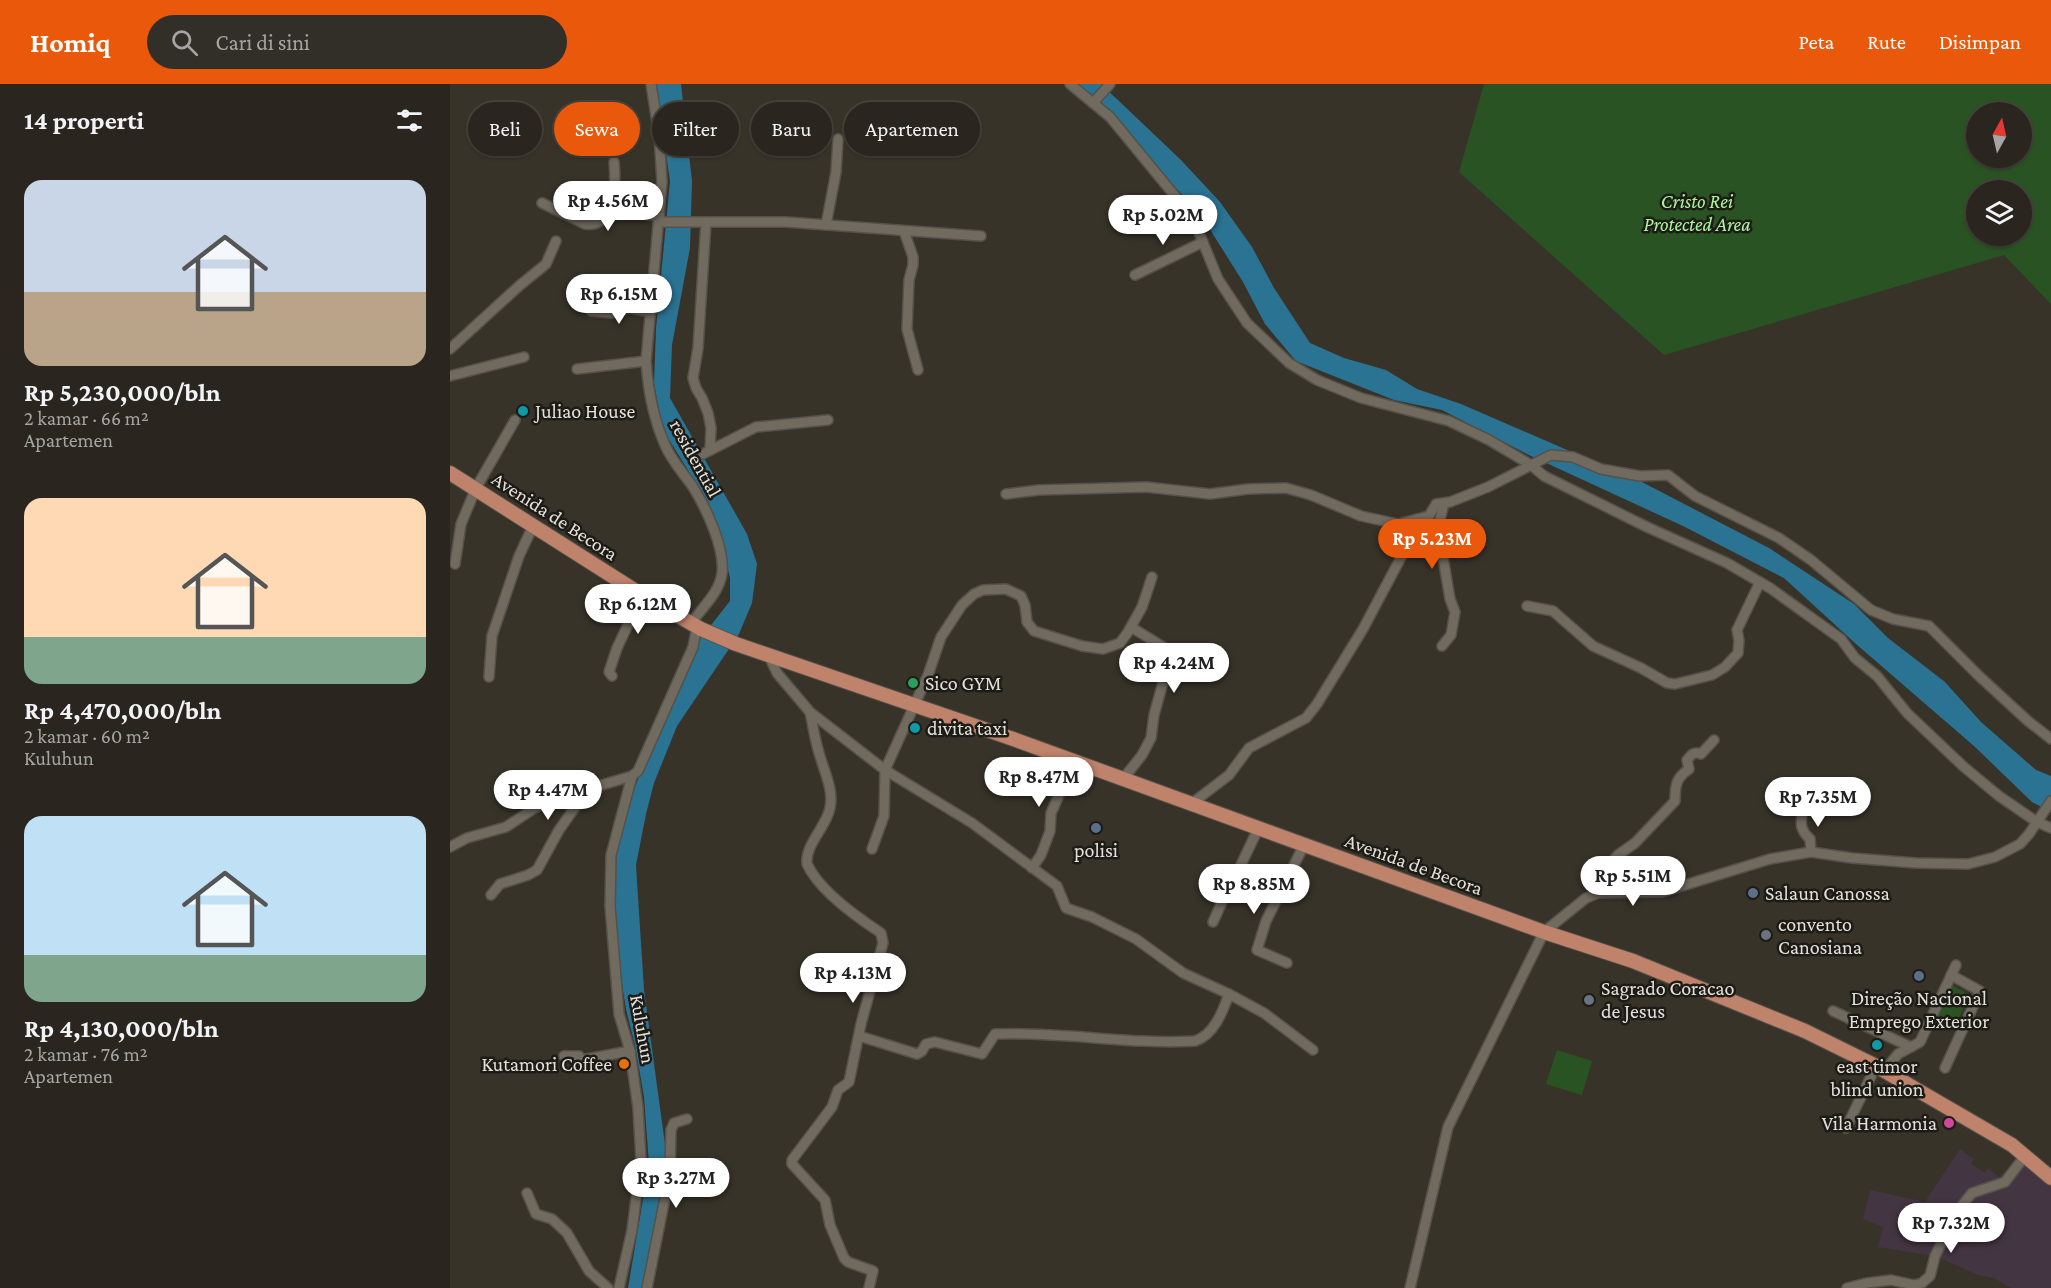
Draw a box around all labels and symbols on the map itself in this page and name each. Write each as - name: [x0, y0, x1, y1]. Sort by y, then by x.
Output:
- north arrow: [1966, 102, 2032, 168]
- pin: Rp 4.56M: [546, 181, 670, 232]
- park label: Cristo Rei Protected Area: [1643, 190, 1751, 235]
- pin: Rp 5.02M: [1101, 195, 1225, 246]
- pin: Rp 6.15M: [557, 274, 681, 325]
- place label: Juliao House: [533, 400, 636, 423]
- marker: Juliao House: [516, 404, 530, 418]
- street label: residential: [666, 416, 726, 500]
- street label: Avenida de Becora: [488, 467, 622, 565]
- pin: Rp 5.23M: [1370, 519, 1494, 570]
- pin: Rp 6.12M: [576, 584, 700, 635]
- pin: Rp 4.24M: [1112, 643, 1236, 694]
- place label: Sico GYM: [925, 672, 1001, 694]
- marker: Sico GYM: [906, 676, 920, 690]
- place label: divita taxi: [927, 717, 1007, 739]
- marker: divita taxi: [908, 721, 922, 735]
- pin: Rp 8.47M: [977, 757, 1101, 808]
- pin: Rp 4.47M: [486, 770, 610, 821]
- pin: Rp 7.35M: [1756, 777, 1880, 828]
- marker: polisi: [1089, 821, 1103, 835]
- street label: Avenida de Becora: [1342, 829, 1486, 899]
- place label: polisi: [1074, 839, 1118, 862]
- pin: Rp 5.51M: [1571, 856, 1695, 907]
- pin: Rp 8.85M: [1192, 864, 1316, 915]
- place label: Salaun Canossa: [1765, 882, 1890, 904]
- marker: Salaun Canossa: [1746, 886, 1760, 900]
- place label: convento Canosiana: [1778, 913, 1862, 958]
- marker: convento Canosiana: [1759, 928, 1773, 942]
- pin: Rp 4.13M: [791, 953, 915, 1004]
- marker: Direção Nacional Emprego Exterior: [1912, 969, 1926, 983]
- place label: Sagrado Coracao de Jesus: [1601, 977, 1735, 1023]
- place label: Direção Nacional Emprego Exterior: [1849, 987, 1989, 1033]
- street label: Kuluhun: [626, 993, 660, 1065]
- marker: Sagrado Coracao de Jesus: [1582, 993, 1596, 1007]
- marker: east timor blind union: [1870, 1038, 1884, 1052]
- place label: Kutamori Coffee: [481, 1053, 612, 1075]
- place label: east timor blind union: [1830, 1055, 1924, 1100]
- marker: Kutamori Coffee: [617, 1057, 631, 1071]
- place label: Vila Harmonia: [1822, 1112, 1937, 1134]
- marker: Vila Harmonia: [1942, 1116, 1956, 1130]
- pin: Rp 3.27M: [614, 1158, 738, 1209]
- pin: Rp 7.32M: [1889, 1203, 2013, 1254]

